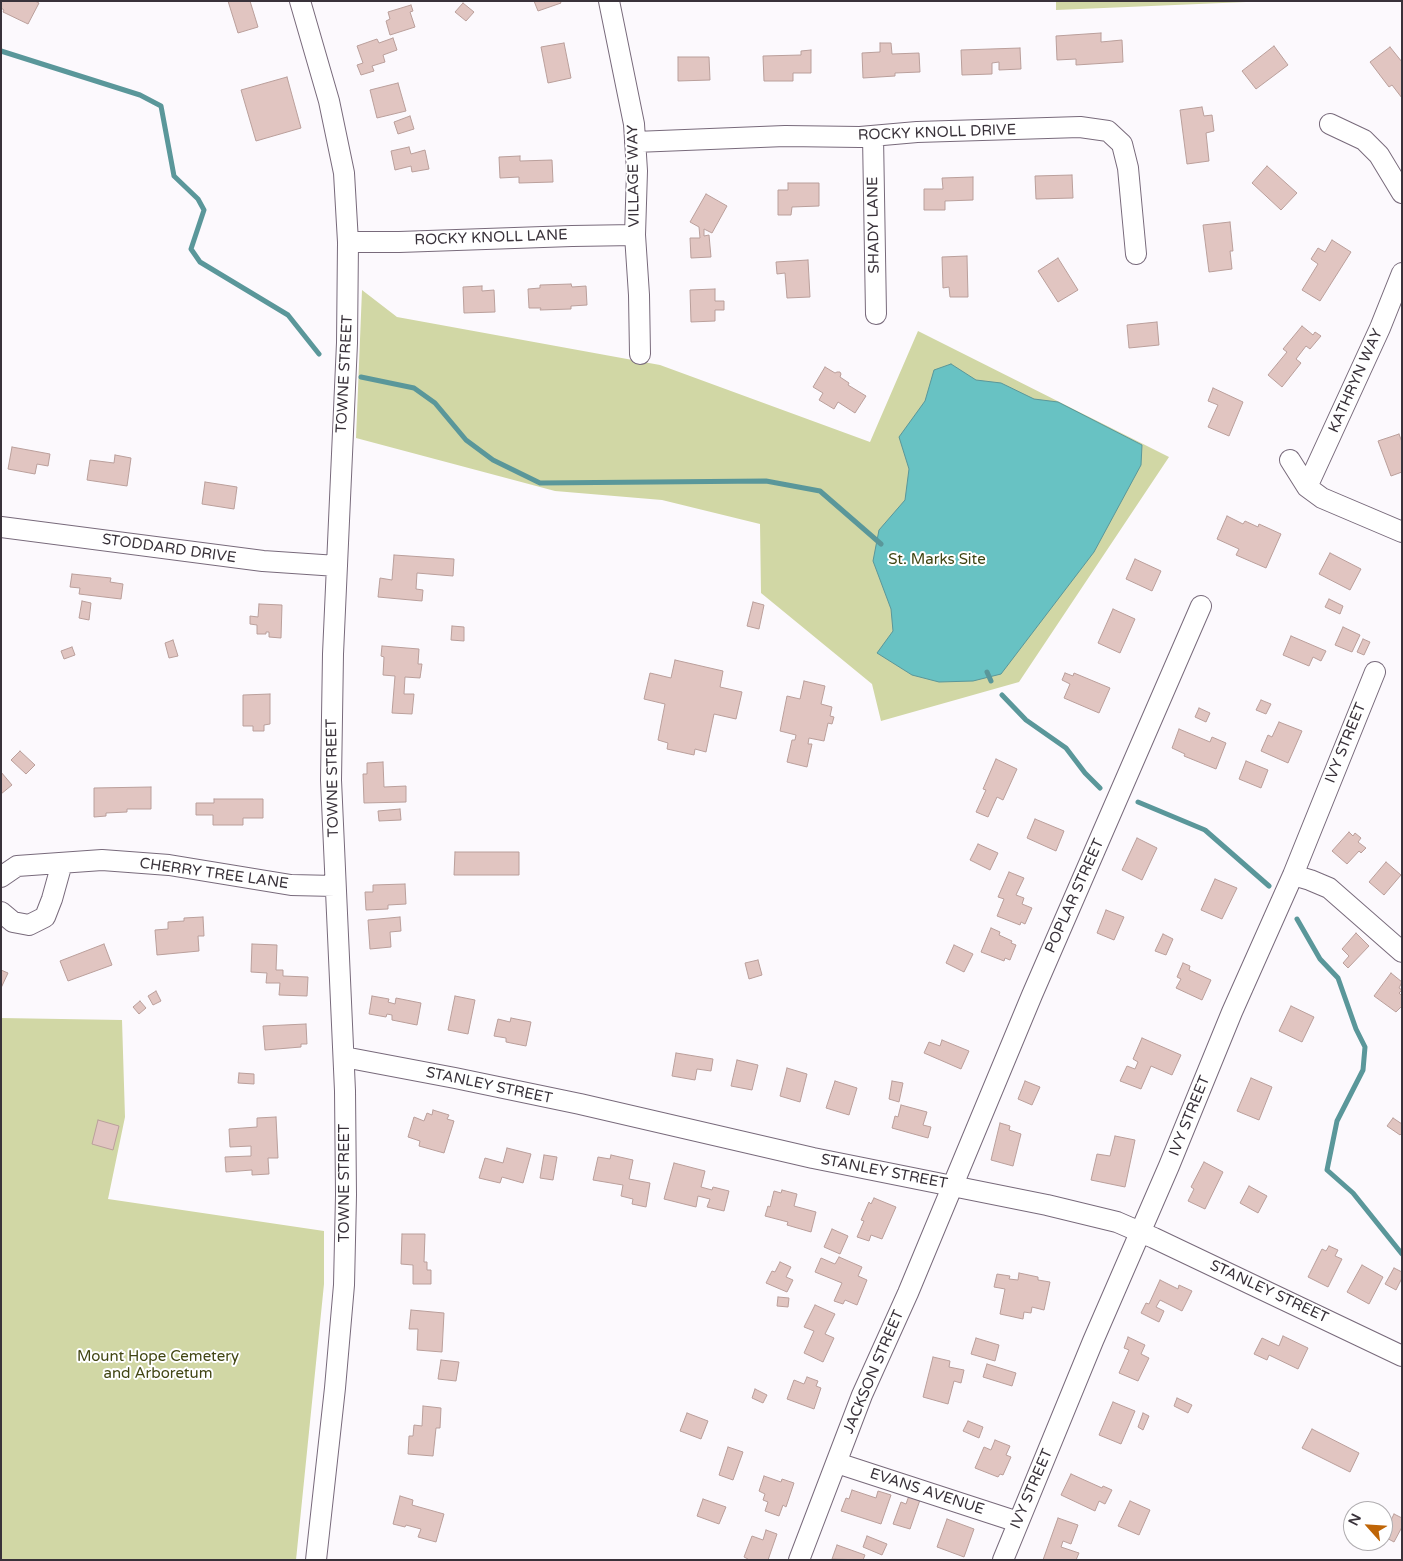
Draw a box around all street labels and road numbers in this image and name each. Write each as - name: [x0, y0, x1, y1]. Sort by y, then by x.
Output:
- street label: ROCKY KNOLL DRIVE: [857, 121, 1017, 145]
- street label: VILLAGE WAY: [624, 125, 644, 227]
- street label: SHADY LANE: [864, 176, 884, 274]
- street label: ROCKY KNOLL LANE: [414, 226, 568, 250]
- street label: TOWNE STREET: [333, 314, 357, 434]
- street label: KATHRYN WAY: [1325, 326, 1387, 436]
- street label: STODDARD DRIVE: [101, 531, 237, 567]
- street label: IVY STREET: [1322, 700, 1370, 786]
- street label: TOWNE STREET: [323, 719, 343, 837]
- street label: POPLAR STREET: [1042, 836, 1108, 956]
- street label: CHERRY TREE LANE: [138, 855, 290, 893]
- street label: STANLEY STREET: [424, 1064, 554, 1108]
- street label: IVY STREET: [1166, 1073, 1214, 1159]
- street label: TOWNE STREET: [336, 1124, 354, 1242]
- street label: STANLEY STREET: [819, 1151, 949, 1193]
- street label: STANLEY STREET: [1207, 1257, 1331, 1327]
- street label: JACKSON STREET: [840, 1307, 908, 1437]
- street label: IVY STREET: [1007, 1446, 1057, 1532]
- street label: EVANS AVENUE: [868, 1465, 986, 1519]

